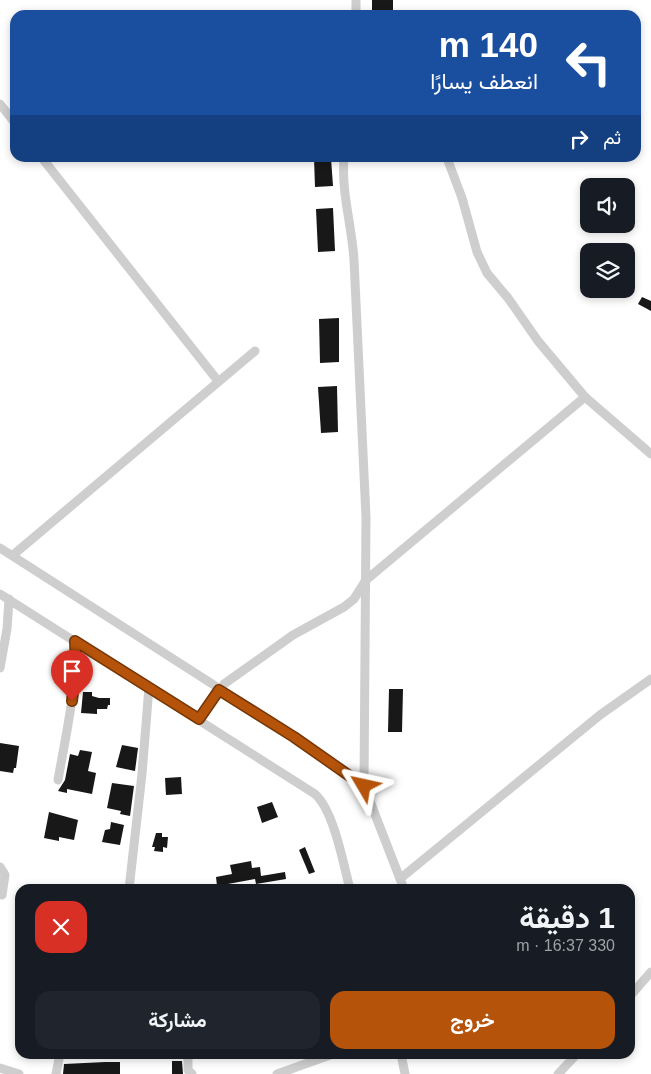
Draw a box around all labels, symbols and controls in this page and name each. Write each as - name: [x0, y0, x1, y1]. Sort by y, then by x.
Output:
- text: 140 m: [439, 25, 538, 64]
- icon: left: [556, 30, 621, 95]
- text: انعطف يسارًا: [430, 69, 538, 94]
- icon: right: [565, 125, 593, 153]
- text: ثم: [603, 127, 621, 148]
- map controls: [580, 178, 635, 298]
- button: sound: [580, 178, 635, 233]
- button: layers: [580, 243, 635, 298]
- pin: [51, 650, 93, 701]
- icon: arrive: [58, 657, 86, 685]
- position arrow: [337, 759, 389, 811]
- button: close: [35, 901, 87, 953]
- text: 1 دقيقة: [519, 901, 615, 934]
- text: 330 m · 16:37: [516, 937, 615, 954]
- button: مشاركة: [35, 991, 320, 1049]
- button: خروج: [330, 991, 615, 1049]

